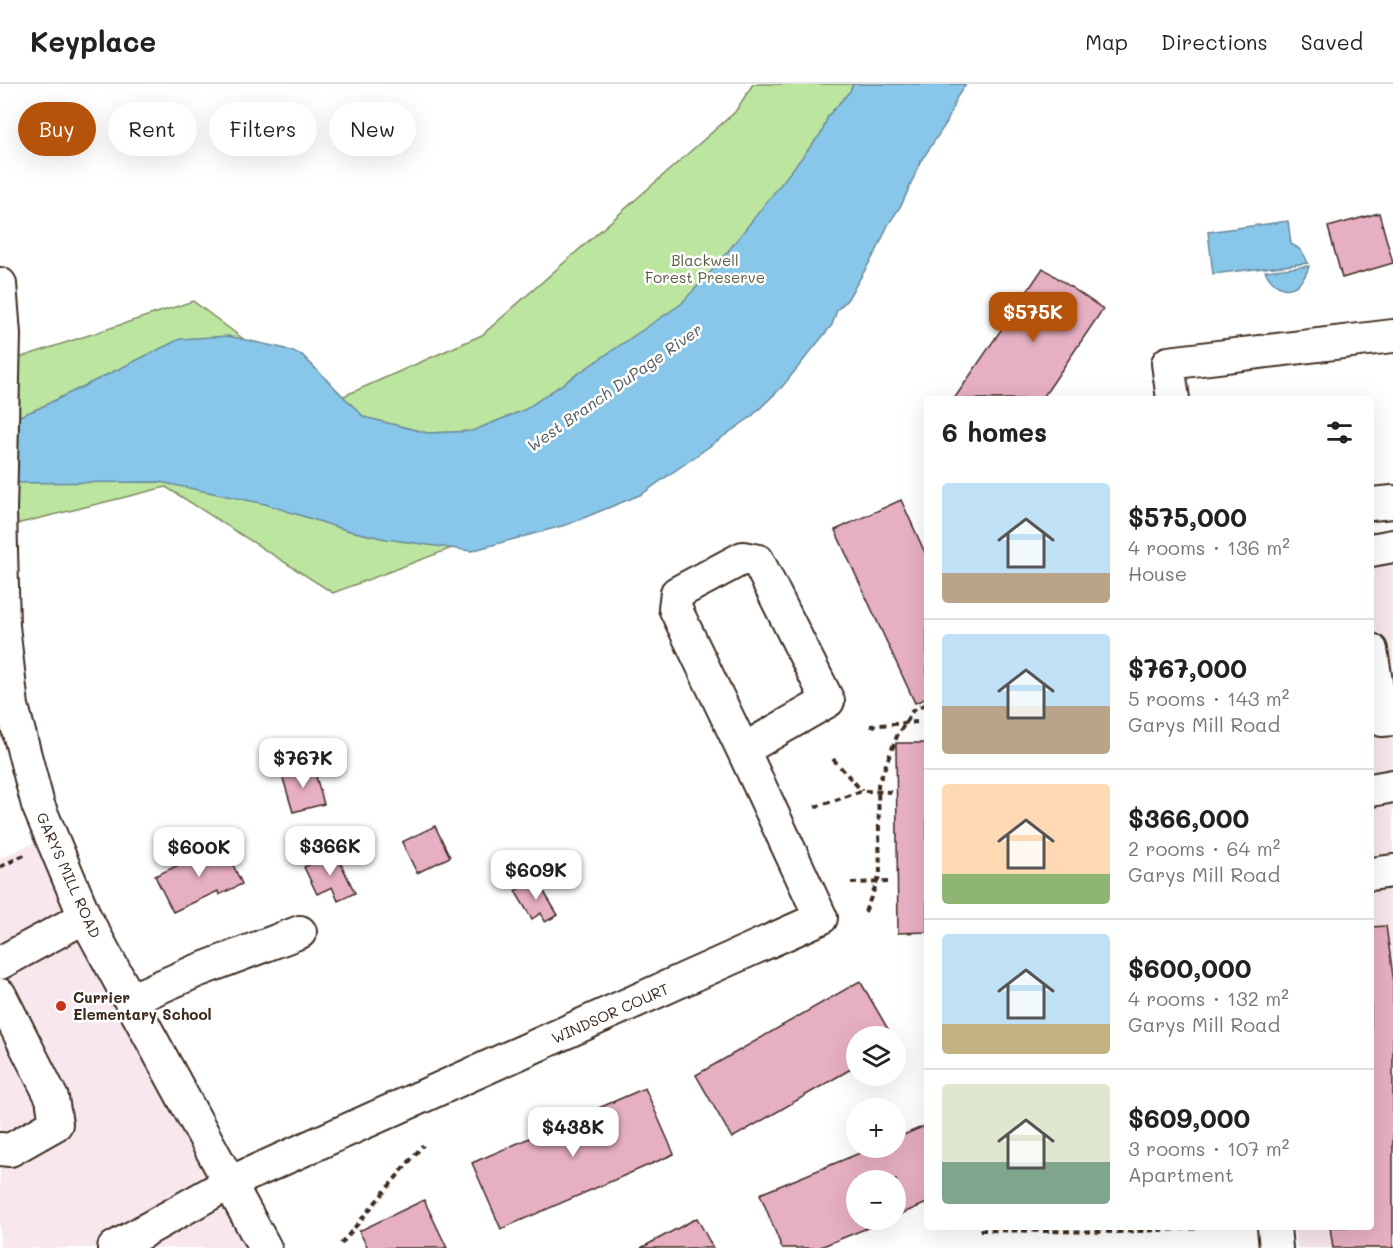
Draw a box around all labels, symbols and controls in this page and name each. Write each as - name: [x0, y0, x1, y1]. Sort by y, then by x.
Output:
- text: Keyplace: [30, 23, 156, 59]
- text: Map: [1085, 28, 1128, 55]
- text: Directions: [1161, 28, 1268, 55]
- text: Saved: [1301, 28, 1363, 55]
- chip: Buy: [18, 102, 96, 156]
- chip: Rent: [108, 102, 197, 156]
- chip: Filters: [209, 102, 317, 156]
- chip: New: [329, 102, 416, 156]
- park label: Blackwell Forest Preserve: [645, 250, 765, 287]
- pin: $575K: [991, 292, 1075, 343]
- text: $575K: [1003, 298, 1063, 324]
- water label: West Branch DuPage River: [522, 318, 706, 456]
- text: 6 homes: [942, 415, 1047, 449]
- icon: filters: [1323, 416, 1356, 449]
- text: $575,000: [1128, 500, 1247, 534]
- icon: home: [990, 507, 1062, 579]
- text: 4 rooms · 136 m²: [1128, 534, 1290, 560]
- text: House: [1128, 560, 1187, 586]
- text: $767,000: [1128, 651, 1247, 685]
- icon: home: [990, 658, 1062, 730]
- text: 5 rooms · 143 m²: [1128, 685, 1289, 711]
- text: Garys Mill Road: [1128, 711, 1280, 737]
- pin: $767K: [261, 738, 345, 789]
- text: $767K: [273, 744, 333, 770]
- text: $366,000: [1128, 801, 1249, 835]
- icon: home: [990, 808, 1062, 880]
- street label: GARYS MILL ROAD: [32, 809, 106, 941]
- pin: $366K: [288, 826, 372, 877]
- pin: $600K: [157, 827, 241, 878]
- text: $366K: [299, 832, 361, 858]
- text: $600K: [167, 833, 231, 859]
- text: 2 rooms · 64 m²: [1128, 835, 1280, 861]
- pin: $609K: [494, 850, 578, 901]
- text: $609K: [505, 856, 567, 882]
- text: Garys Mill Road: [1128, 861, 1280, 887]
- text: $600,000: [1128, 951, 1251, 985]
- icon: home: [990, 958, 1062, 1030]
- street label: WINDSOR COURT: [548, 978, 672, 1048]
- text: 4 rooms · 132 m²: [1128, 985, 1289, 1011]
- place label: Currier Elementary School: [73, 987, 212, 1024]
- marker: Currier Elementary School: [54, 999, 68, 1013]
- text: Garys Mill Road: [1128, 1011, 1280, 1037]
- map controls: [846, 1026, 906, 1230]
- button: layers: [846, 1026, 906, 1086]
- button: +: [846, 1098, 906, 1158]
- text: $609,000: [1128, 1101, 1250, 1135]
- pin: $438K: [531, 1107, 615, 1158]
- icon: home: [990, 1108, 1062, 1180]
- text: $438K: [542, 1113, 604, 1139]
- text: 3 rooms · 107 m²: [1128, 1135, 1289, 1161]
- text: Apartment: [1128, 1161, 1234, 1187]
- button: −: [846, 1170, 906, 1230]

